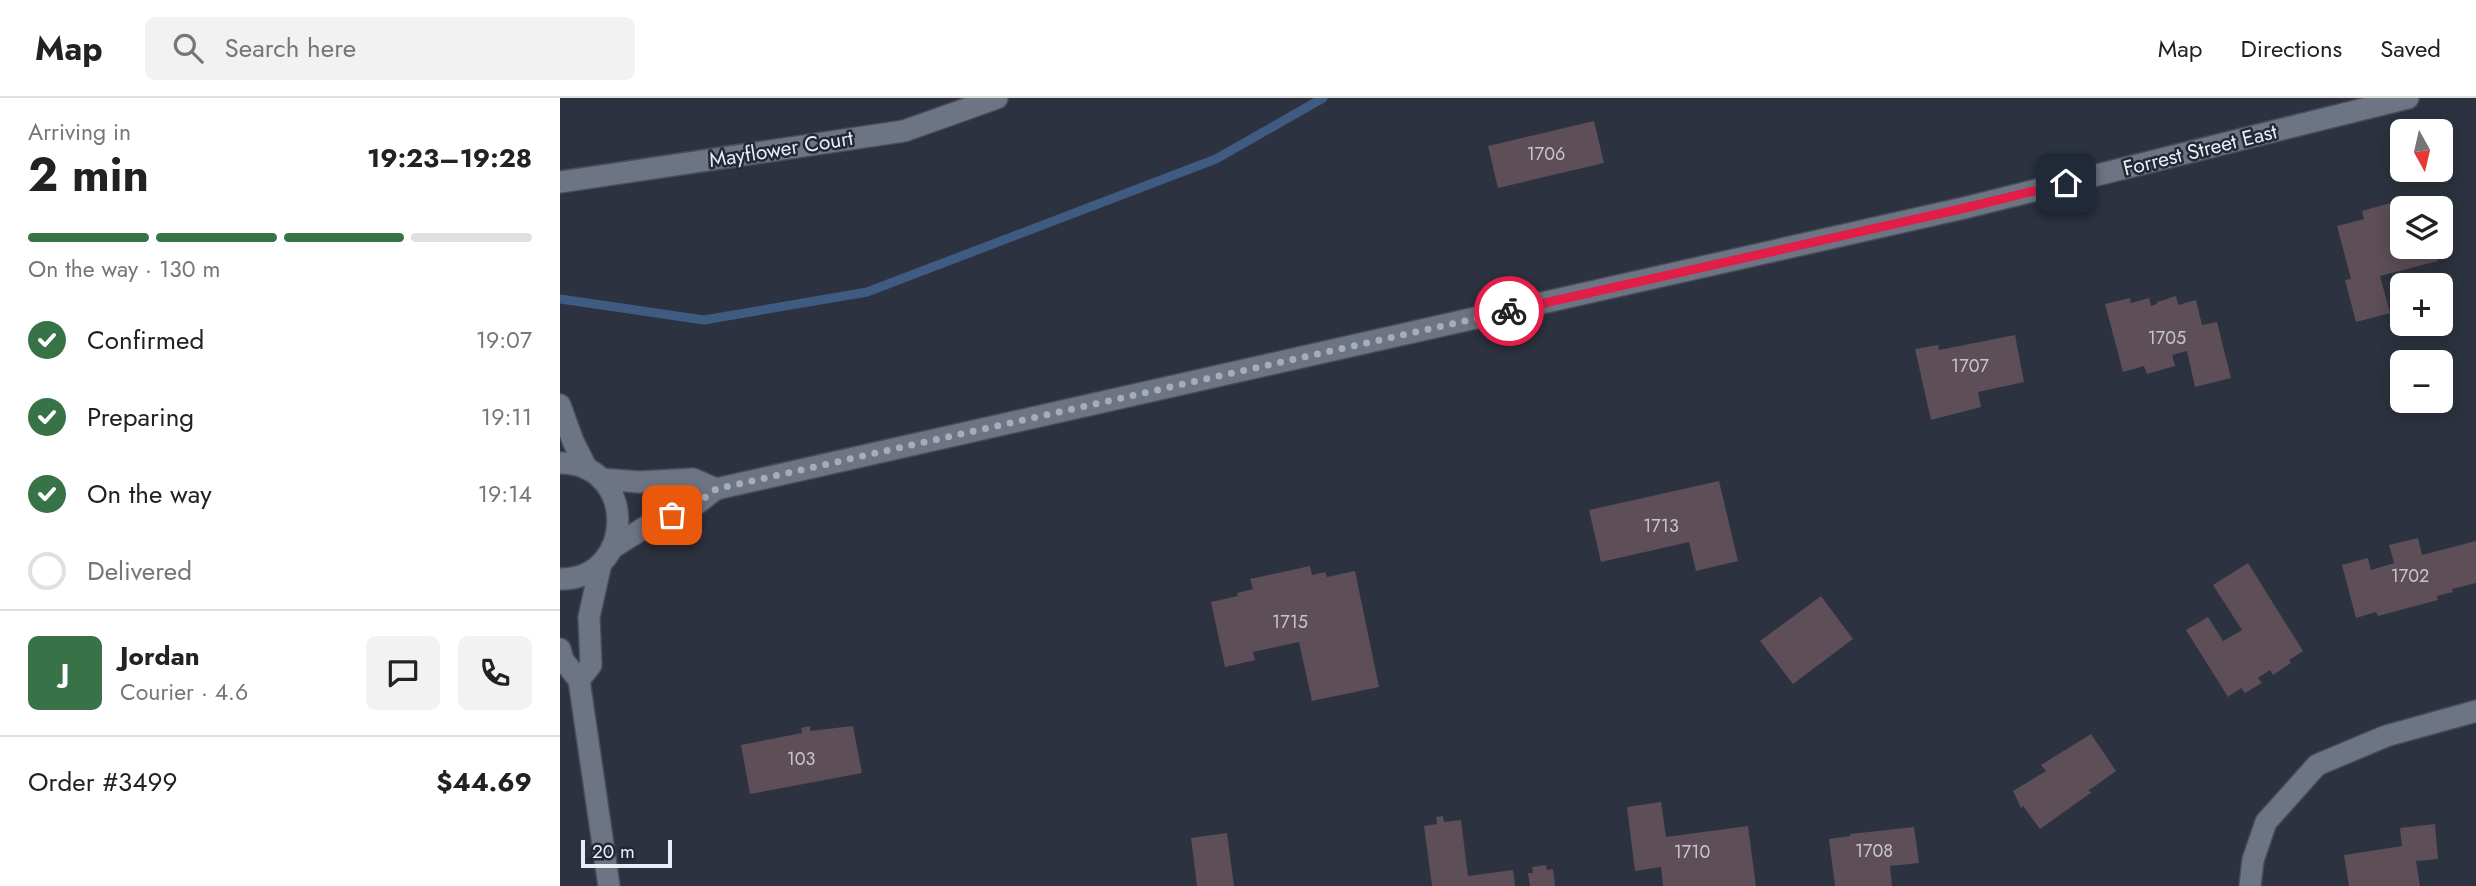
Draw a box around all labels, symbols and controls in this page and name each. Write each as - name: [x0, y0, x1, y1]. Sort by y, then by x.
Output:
- search box: [145, 17, 635, 80]
- text: Map: [35, 25, 103, 72]
- icon: search: [169, 29, 207, 67]
- text: Search here: [225, 29, 356, 67]
- text: Map: [2158, 31, 2203, 66]
- text: Directions: [2241, 31, 2342, 66]
- text: Saved: [2380, 31, 2441, 66]
- text: Arriving in: [28, 115, 131, 149]
- street label: Forrest Street East: [2120, 116, 2280, 184]
- north arrow: [2390, 119, 2454, 182]
- map controls: [2390, 119, 2453, 413]
- street label: Mayflower Court: [707, 123, 855, 175]
- text: 19:23–19:28: [367, 139, 532, 177]
- house number: 1706: [1527, 141, 1565, 167]
- text: 2 min: [28, 142, 149, 208]
- pin: [2036, 153, 2096, 213]
- icon: home: [2047, 164, 2085, 202]
- button: layers: [2390, 196, 2453, 259]
- text: On the way · 130 m: [28, 252, 220, 286]
- button: +: [2390, 273, 2453, 336]
- courier: [1474, 276, 1544, 346]
- icon: bike: [1490, 292, 1528, 330]
- icon: check: [28, 321, 66, 359]
- text: Confirmed: [87, 321, 204, 359]
- text: 19:07: [476, 323, 532, 357]
- house number: 1705: [2148, 325, 2186, 351]
- button: −: [2390, 350, 2453, 413]
- house number: 1707: [1951, 353, 1989, 379]
- icon: check: [28, 398, 66, 436]
- text: Preparing: [87, 398, 194, 436]
- text: 19:11: [481, 400, 532, 434]
- icon: check: [28, 475, 66, 513]
- text: On the way: [87, 475, 212, 513]
- text: 19:14: [478, 477, 532, 511]
- pin: [642, 485, 702, 545]
- icon: bag: [653, 496, 691, 534]
- house number: 1713: [1643, 513, 1679, 539]
- text: Delivered: [87, 552, 192, 590]
- house number: 1702: [2391, 563, 2429, 589]
- house number: 1715: [1272, 609, 1308, 635]
- button: chat: [366, 636, 440, 710]
- button: phone: [458, 636, 532, 710]
- text: Jordan: [120, 637, 200, 675]
- text: J: [61, 654, 69, 692]
- text: Courier · 4.6: [120, 675, 248, 709]
- house number: 103: [787, 746, 816, 772]
- text: Order #3499: [28, 763, 177, 801]
- text: $44.69: [436, 763, 532, 801]
- scale bar: [581, 837, 672, 869]
- text: 20 m: [592, 838, 635, 865]
- house number: 1708: [1855, 838, 1893, 864]
- house number: 1710: [1674, 839, 1710, 865]

